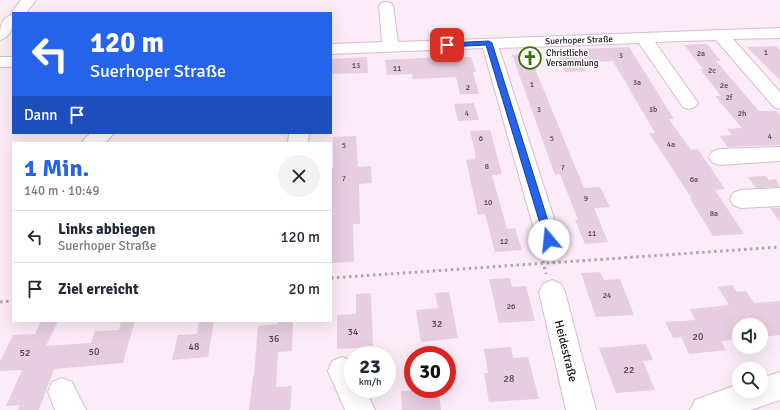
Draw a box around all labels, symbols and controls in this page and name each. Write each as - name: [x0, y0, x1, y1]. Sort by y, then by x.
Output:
- text: 120 m: [90, 26, 164, 60]
- icon: left: [24, 28, 76, 80]
- pin: [430, 28, 464, 62]
- icon: arrive: [436, 34, 458, 56]
- street label: Suerhoper Straße: [545, 34, 614, 47]
- church icon: Christliche Versammlung: [517, 45, 543, 71]
- house number: 1: [764, 47, 768, 57]
- place label: Christliche Versammlung: [546, 48, 599, 69]
- house number: 2a: [697, 48, 705, 58]
- house number: 3: [619, 50, 623, 60]
- text: Suerhoper Straße: [90, 60, 226, 82]
- house number: 13: [352, 60, 360, 70]
- house number: 11: [393, 63, 401, 73]
- house number: 2c: [708, 65, 716, 75]
- house number: 3a: [633, 77, 641, 87]
- house number: 1: [530, 79, 534, 89]
- house number: 2e: [720, 80, 728, 90]
- house number: 2: [466, 82, 470, 92]
- house number: 2f: [726, 92, 733, 102]
- icon: arrive: [66, 104, 88, 126]
- house number: 3: [537, 104, 541, 114]
- house number: 3b: [649, 104, 657, 114]
- text: Dann: [24, 106, 58, 124]
- house number: 4: [465, 108, 470, 118]
- house number: 2h: [738, 108, 746, 118]
- house number: 4: [768, 131, 773, 141]
- house number: 6: [479, 133, 483, 143]
- house number: 5: [550, 133, 554, 143]
- house number: 4a: [667, 139, 675, 149]
- house number: 5: [342, 140, 346, 150]
- text: 1 Min.: [24, 153, 89, 183]
- button: close: [278, 155, 320, 197]
- house number: 8: [485, 161, 489, 171]
- house number: 7: [561, 162, 565, 172]
- house number: 7: [342, 173, 346, 183]
- house number: 6a: [690, 174, 698, 184]
- text: 140 m · 10:49: [24, 183, 100, 199]
- house number: 9: [584, 193, 588, 203]
- house number: 10: [484, 197, 492, 207]
- house number: 8a: [710, 208, 718, 218]
- position arrow: [528, 219, 570, 261]
- text: Links abbiegen: [58, 220, 155, 238]
- icon: left: [24, 226, 46, 248]
- text: 120 m: [280, 228, 320, 246]
- house number: 11: [588, 228, 596, 238]
- house number: 12: [500, 236, 508, 246]
- text: Suerhoper Straße: [58, 238, 156, 254]
- icon: arrive: [24, 278, 46, 300]
- text: Ziel erreicht: [58, 280, 139, 298]
- text: 20 m: [289, 280, 320, 298]
- house number: 24: [603, 290, 612, 300]
- house number: 26: [507, 301, 515, 311]
- house number: 32: [432, 318, 442, 330]
- map controls: [732, 318, 768, 398]
- button: sound: [732, 318, 768, 354]
- street label: Heidestraße: [551, 319, 580, 384]
- house number: 34: [348, 326, 359, 338]
- house number: 20: [693, 331, 703, 343]
- house number: 36: [269, 333, 279, 345]
- house number: 48: [189, 341, 199, 353]
- house number: 50: [89, 346, 99, 358]
- speed limit sign: 30: [404, 346, 456, 398]
- house number: 52: [20, 347, 30, 359]
- text: 23: [359, 354, 381, 379]
- button: search: [732, 362, 768, 398]
- house number: 22: [624, 364, 634, 376]
- house number: 28: [504, 373, 514, 385]
- text: km/h: [359, 376, 381, 388]

